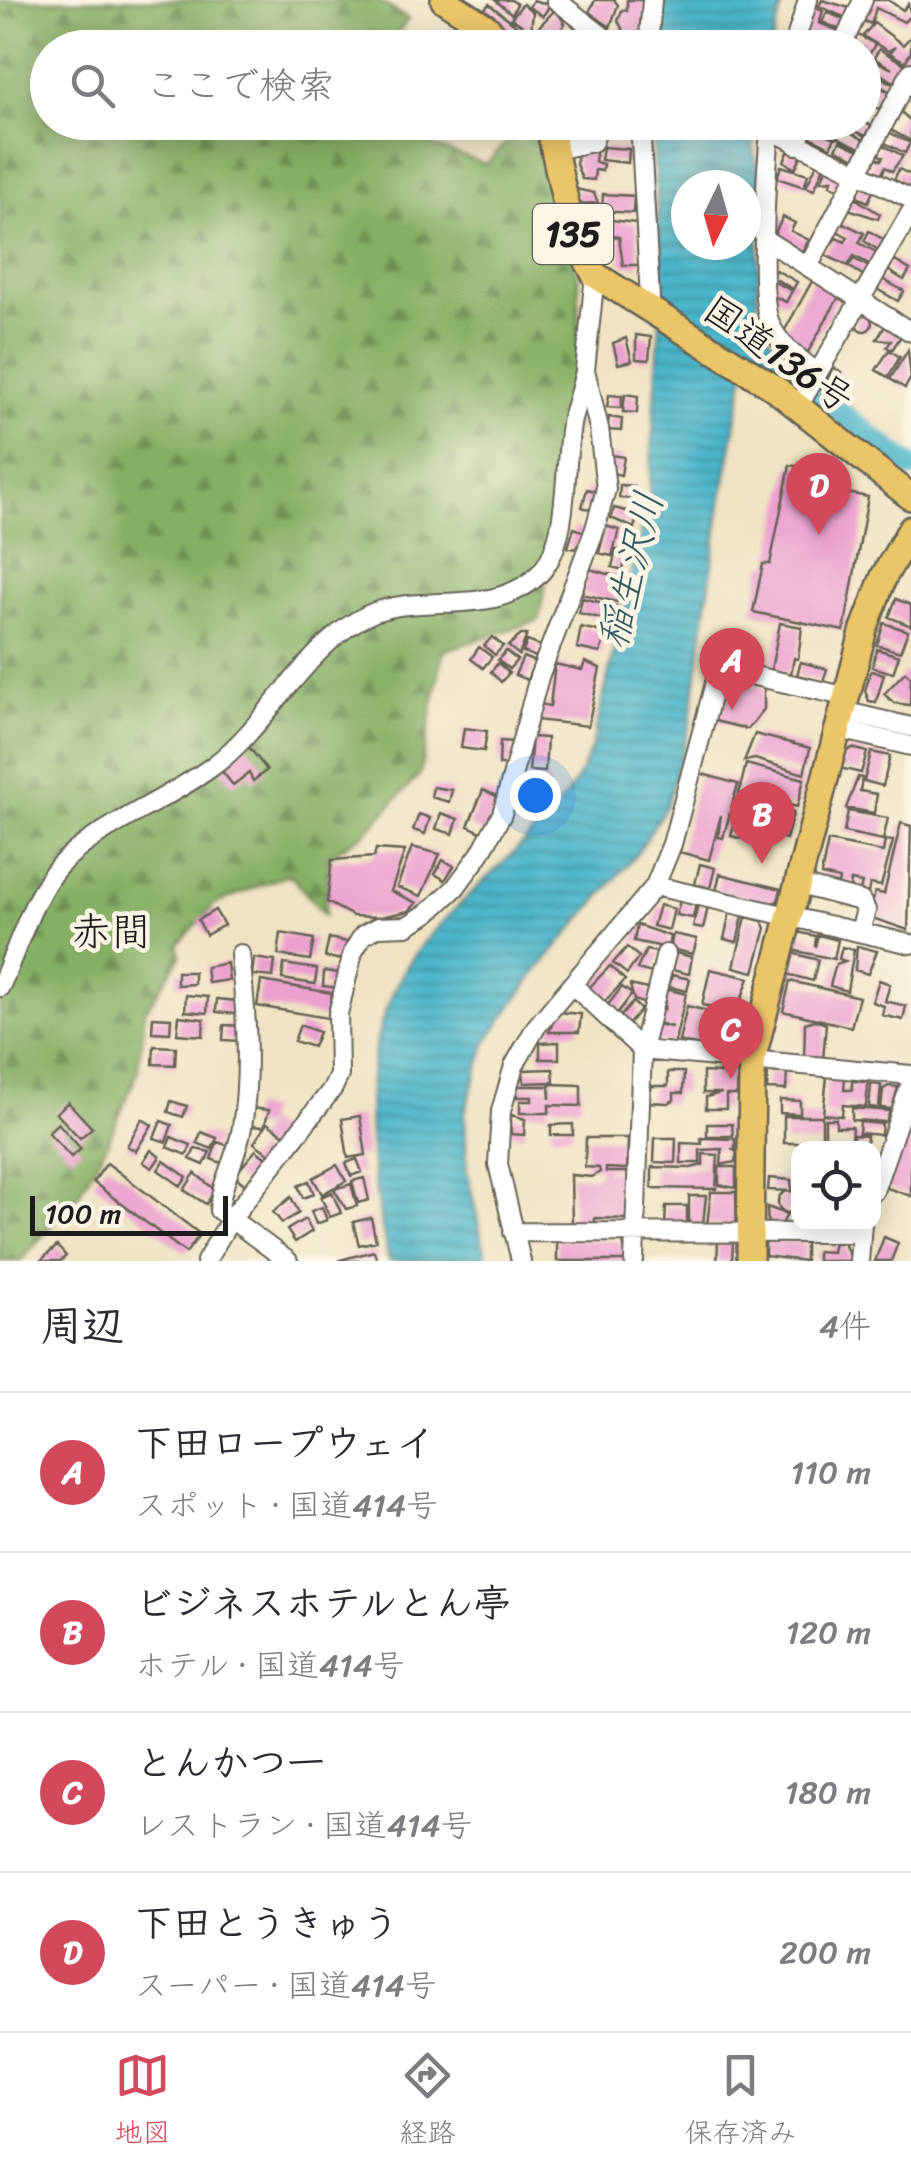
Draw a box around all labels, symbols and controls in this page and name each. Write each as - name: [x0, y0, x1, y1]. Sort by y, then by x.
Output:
- search box: [30, 30, 881, 140]
- text: ここで検索: [145, 52, 335, 119]
- icon: search: [65, 58, 120, 113]
- north arrow: [671, 170, 761, 260]
- road number: 135: [533, 204, 613, 264]
- street label: 国道136号: [689, 277, 869, 431]
- pin: D: [786, 452, 852, 535]
- water label: 稲生沢川: [577, 484, 684, 656]
- pin: A: [700, 628, 764, 710]
- your location: [510, 770, 561, 821]
- pin: B: [730, 782, 794, 864]
- district label: 赤間: [71, 896, 151, 967]
- pin: C: [698, 996, 764, 1079]
- map controls: [791, 1141, 881, 1231]
- button: locate: [791, 1141, 881, 1231]
- text: 100 m: [45, 1189, 121, 1238]
- scale bar: [30, 1191, 228, 1236]
- text: 周辺: [40, 1289, 124, 1363]
- text: 4件: [819, 1298, 871, 1355]
- text: 下田ロープウェイ: [135, 1410, 434, 1477]
- text: A: [62, 1444, 83, 1501]
- text: 110 m: [790, 1444, 871, 1501]
- text: スポット · 国道414号: [135, 1477, 438, 1534]
- text: ビジネスホテルとん亭: [135, 1570, 511, 1637]
- text: B: [62, 1604, 83, 1661]
- text: 120 m: [786, 1604, 871, 1661]
- text: ホテル · 国道414号: [135, 1637, 405, 1694]
- text: とんかつ一: [135, 1730, 325, 1797]
- text: C: [63, 1764, 82, 1821]
- text: 180 m: [785, 1764, 871, 1821]
- text: レストラン · 国道414号: [135, 1797, 473, 1854]
- text: 下田とうきゅう: [135, 1890, 399, 1957]
- text: D: [63, 1924, 82, 1981]
- text: 200 m: [779, 1924, 871, 1981]
- text: スーパー · 国道414号: [135, 1957, 437, 2014]
- tab: 地図: [114, 2048, 171, 2157]
- tab: 経路: [399, 2048, 456, 2157]
- tab: 保存済み: [684, 2048, 797, 2157]

